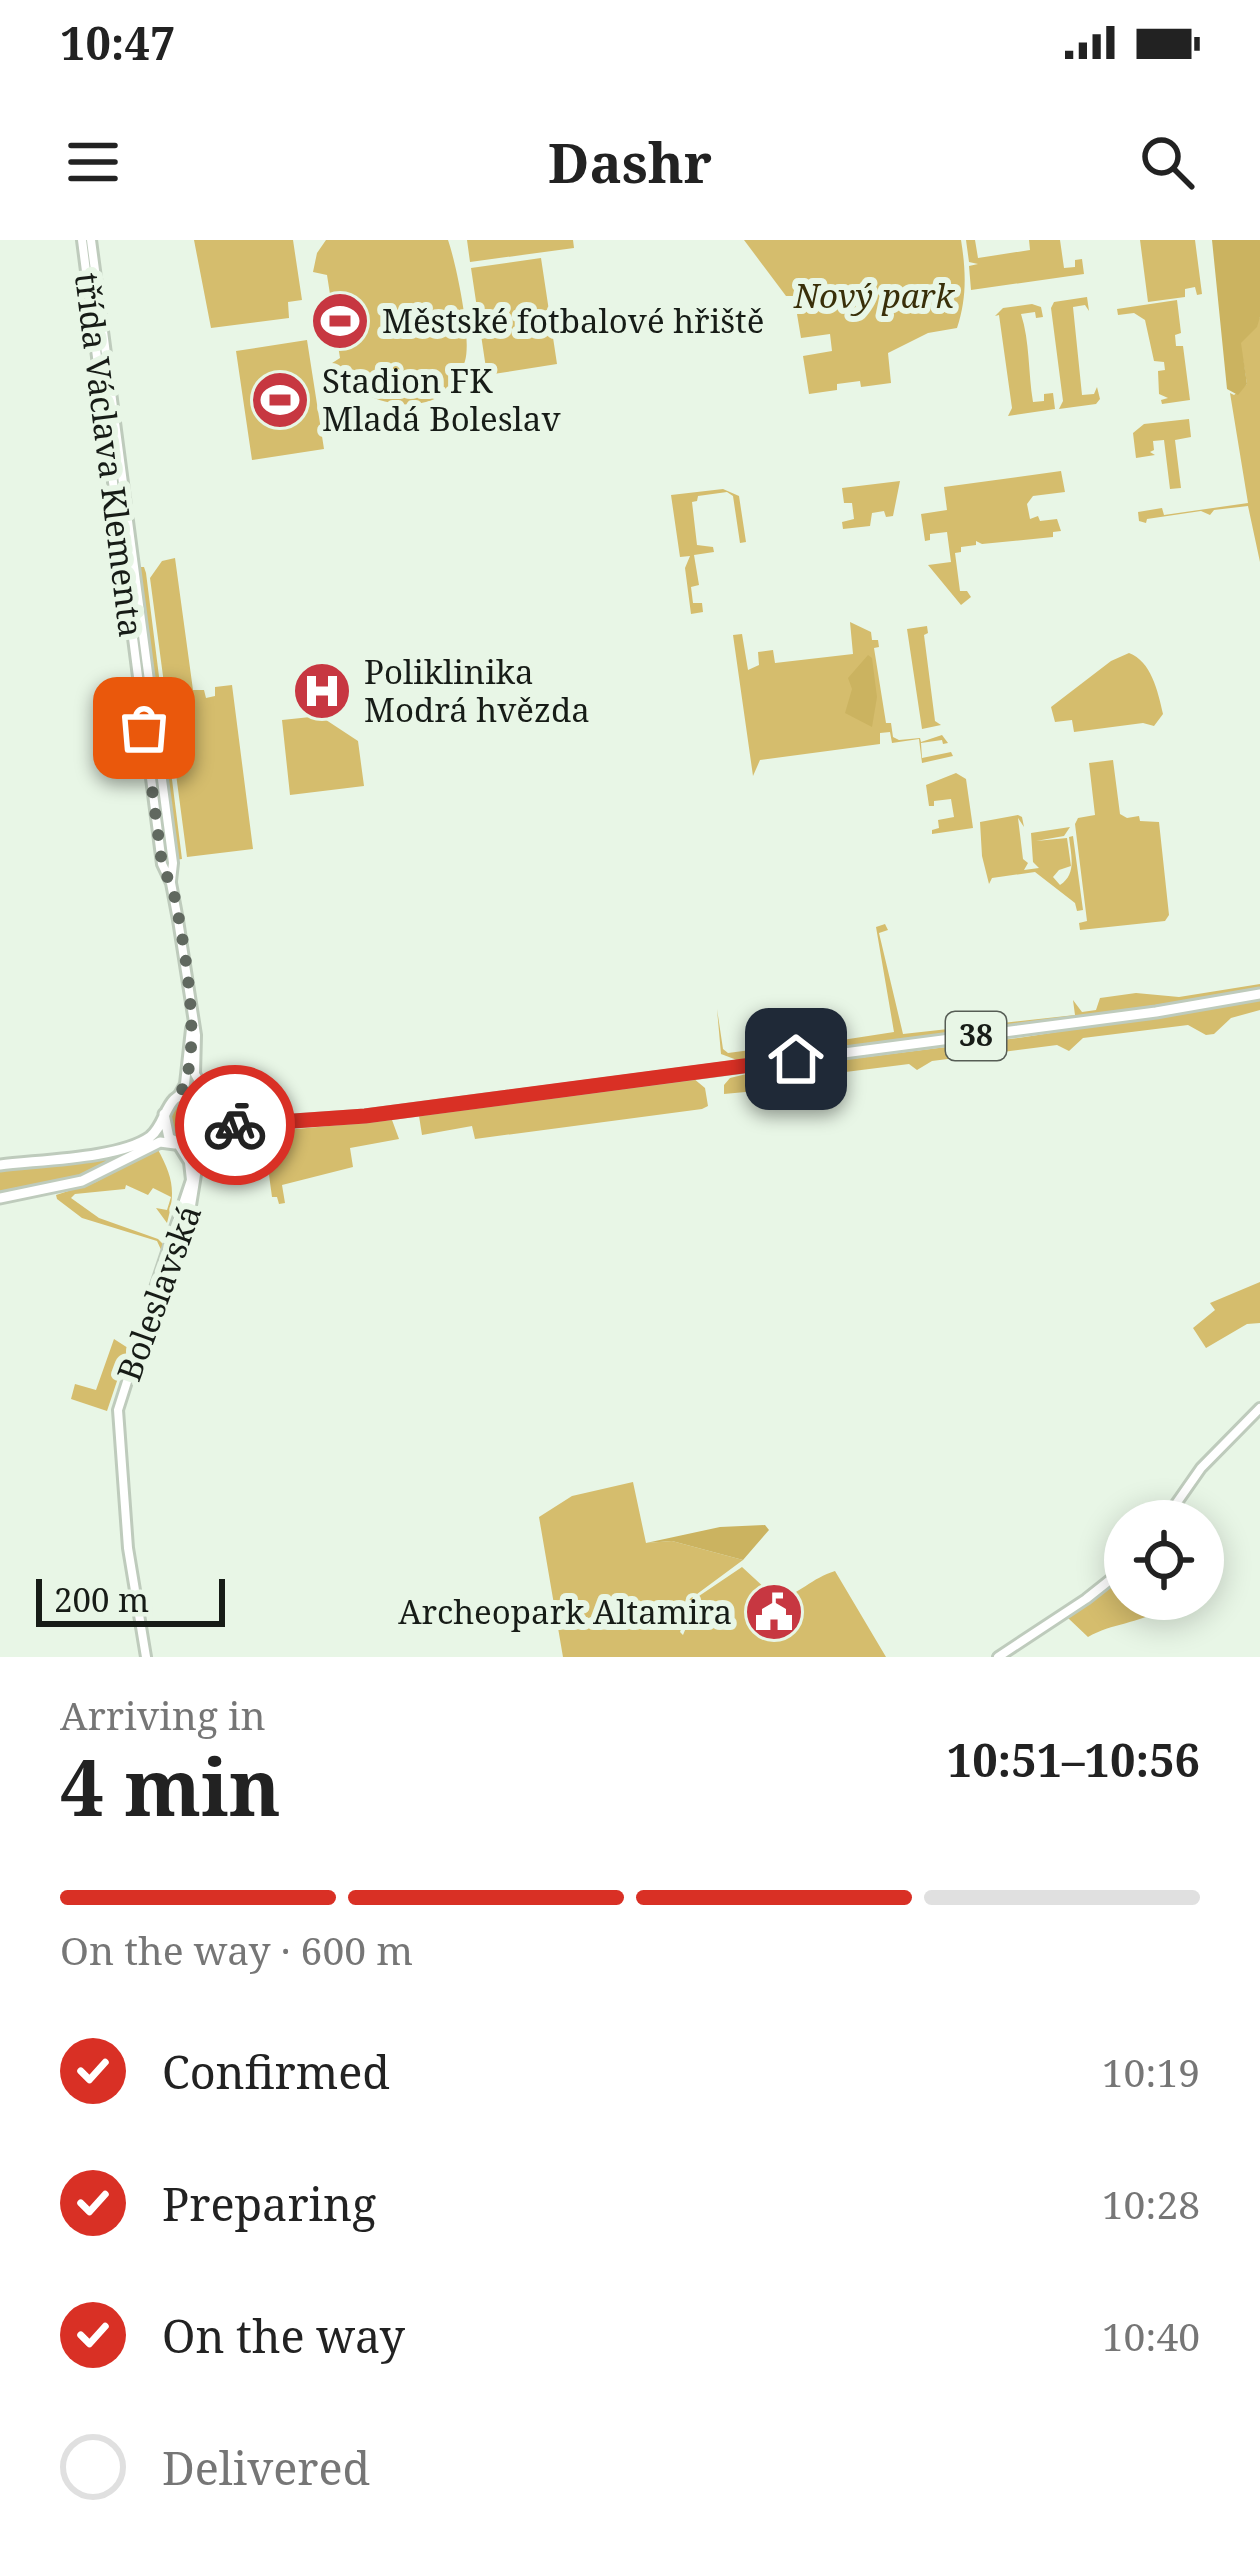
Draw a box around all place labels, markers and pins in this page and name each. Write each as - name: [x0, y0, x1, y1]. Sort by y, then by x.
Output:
- sports icon: Městské fotbalové hřiště: [309, 290, 371, 352]
- place label: Městské fotbalové hřiště: [382, 298, 764, 343]
- place label: Stadion FK Mladá Boleslav: [322, 358, 561, 441]
- sports icon: Stadion FK Mladá Boleslav: [249, 369, 311, 431]
- place label: Poliklinika Modrá hvězda: [364, 649, 590, 732]
- hospital icon: Poliklinika Modrá hvězda: [291, 660, 353, 722]
- pin: [93, 677, 195, 779]
- pin: [745, 1008, 847, 1110]
- public building icon: Archeopark Altamira: [743, 1581, 805, 1643]
- place label: Archeopark Altamira: [398, 1589, 732, 1634]

